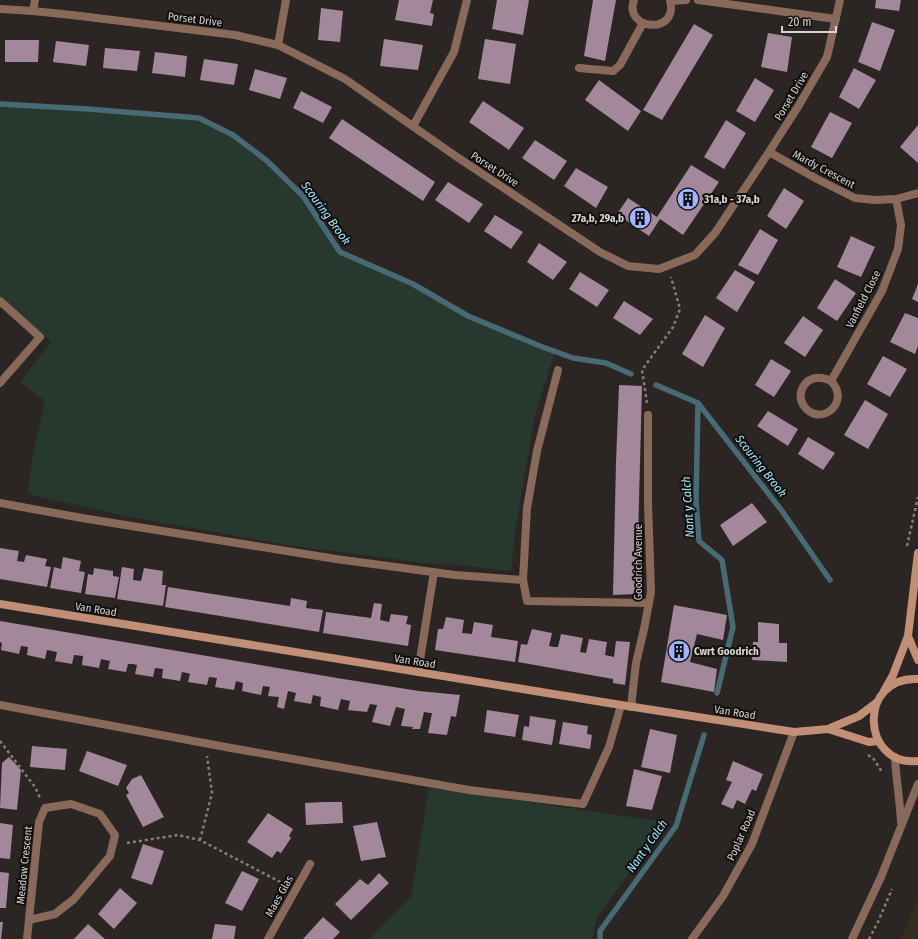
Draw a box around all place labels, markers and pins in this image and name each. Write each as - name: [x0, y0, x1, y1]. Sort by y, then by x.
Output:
- building icon: 31a,b - 37a,b: [675, 186, 701, 212]
- place label: 31a,b - 37a,b: [703, 193, 760, 206]
- building icon: 27a,b, 29a,b: [627, 205, 653, 231]
- place label: 27a,b, 29a,b: [570, 212, 624, 225]
- building icon: Cwrt Goodrich: [666, 638, 692, 664]
- place label: Cwrt Goodrich: [694, 645, 759, 658]

